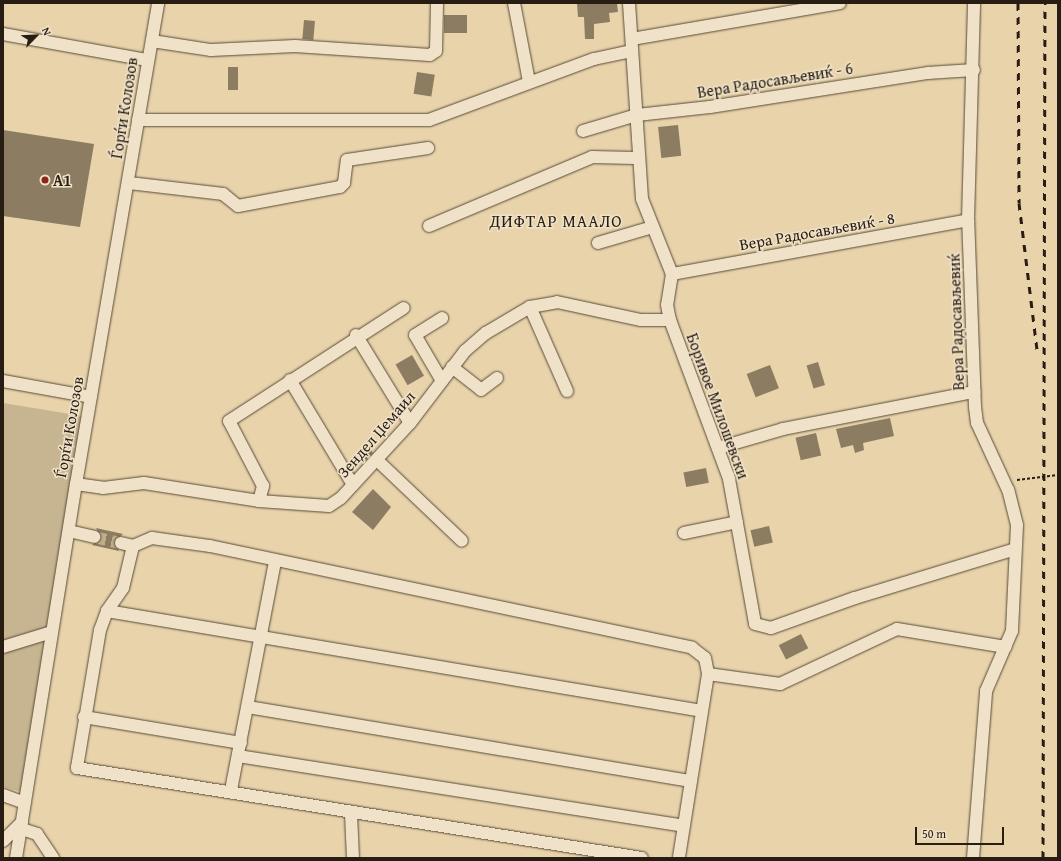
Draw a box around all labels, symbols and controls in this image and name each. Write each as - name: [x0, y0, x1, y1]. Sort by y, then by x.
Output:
- north arrow: [16, 16, 56, 56]
- text: N: [38, 24, 56, 38]
- street label: Ѓорѓи Колозов: [107, 56, 141, 160]
- street label: Вера Радосављевиќ - 6: [696, 58, 854, 102]
- place label: А1: [53, 170, 72, 190]
- marker: А1: [40, 175, 50, 185]
- street label: Вера Радосављевиќ - 8: [738, 208, 896, 254]
- district label: ДИФТАР МААЛО: [489, 211, 623, 231]
- street label: Вера Радосављевиќ: [944, 253, 968, 391]
- street label: Боривое Милошевски: [683, 330, 753, 482]
- street label: Ѓорѓи Колозов: [51, 375, 87, 479]
- street label: Зендел Џемаил: [333, 387, 419, 481]
- scale bar: [917, 819, 1006, 845]
- text: 50 m: [922, 825, 946, 842]

